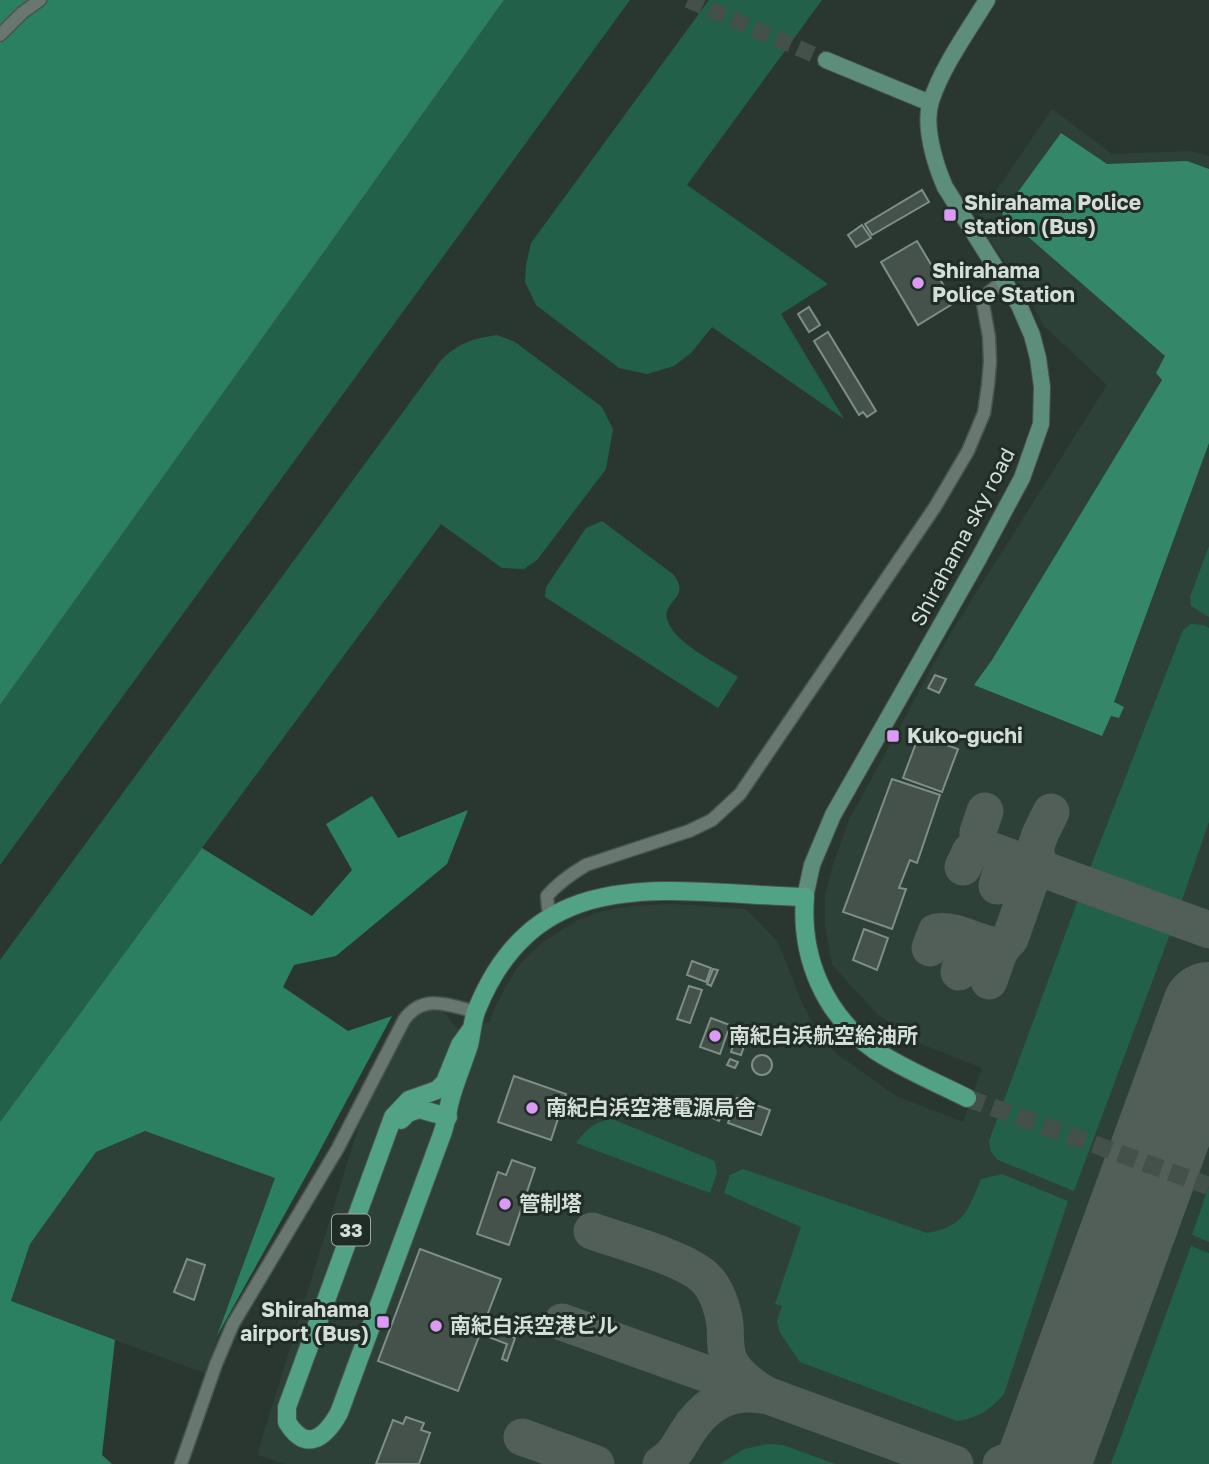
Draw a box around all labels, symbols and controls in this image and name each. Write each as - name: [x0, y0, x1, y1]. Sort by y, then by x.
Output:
- place label: Shirahama Police station (Bus): [964, 189, 1141, 239]
- marker: Shirahama Police station (Bus): [942, 207, 958, 223]
- place label: Shirahama Police Station: [932, 257, 1075, 307]
- marker: Shirahama Police Station: [910, 275, 926, 291]
- street label: Shirahama sky road: [904, 443, 1020, 630]
- place label: Kuko-guchi: [907, 722, 1023, 748]
- marker: Kuko-guchi: [885, 728, 901, 744]
- place label: 南紀白浜航空給油所: [729, 1022, 918, 1048]
- marker: 南紀白浜航空給油所: [707, 1028, 723, 1044]
- place label: 南紀白浜空港電源局舎: [546, 1094, 756, 1120]
- marker: 南紀白浜空港電源局舎: [524, 1100, 540, 1116]
- place label: 管制塔: [519, 1190, 582, 1216]
- marker: 管制塔: [497, 1196, 513, 1212]
- road number: 33: [332, 1214, 370, 1246]
- place label: Shirahama airport (Bus): [240, 1296, 369, 1346]
- place label: 南紀白浜空港ビル: [450, 1312, 618, 1338]
- marker: Shirahama airport (Bus): [375, 1314, 391, 1330]
- marker: 南紀白浜空港ビル: [428, 1318, 444, 1334]

